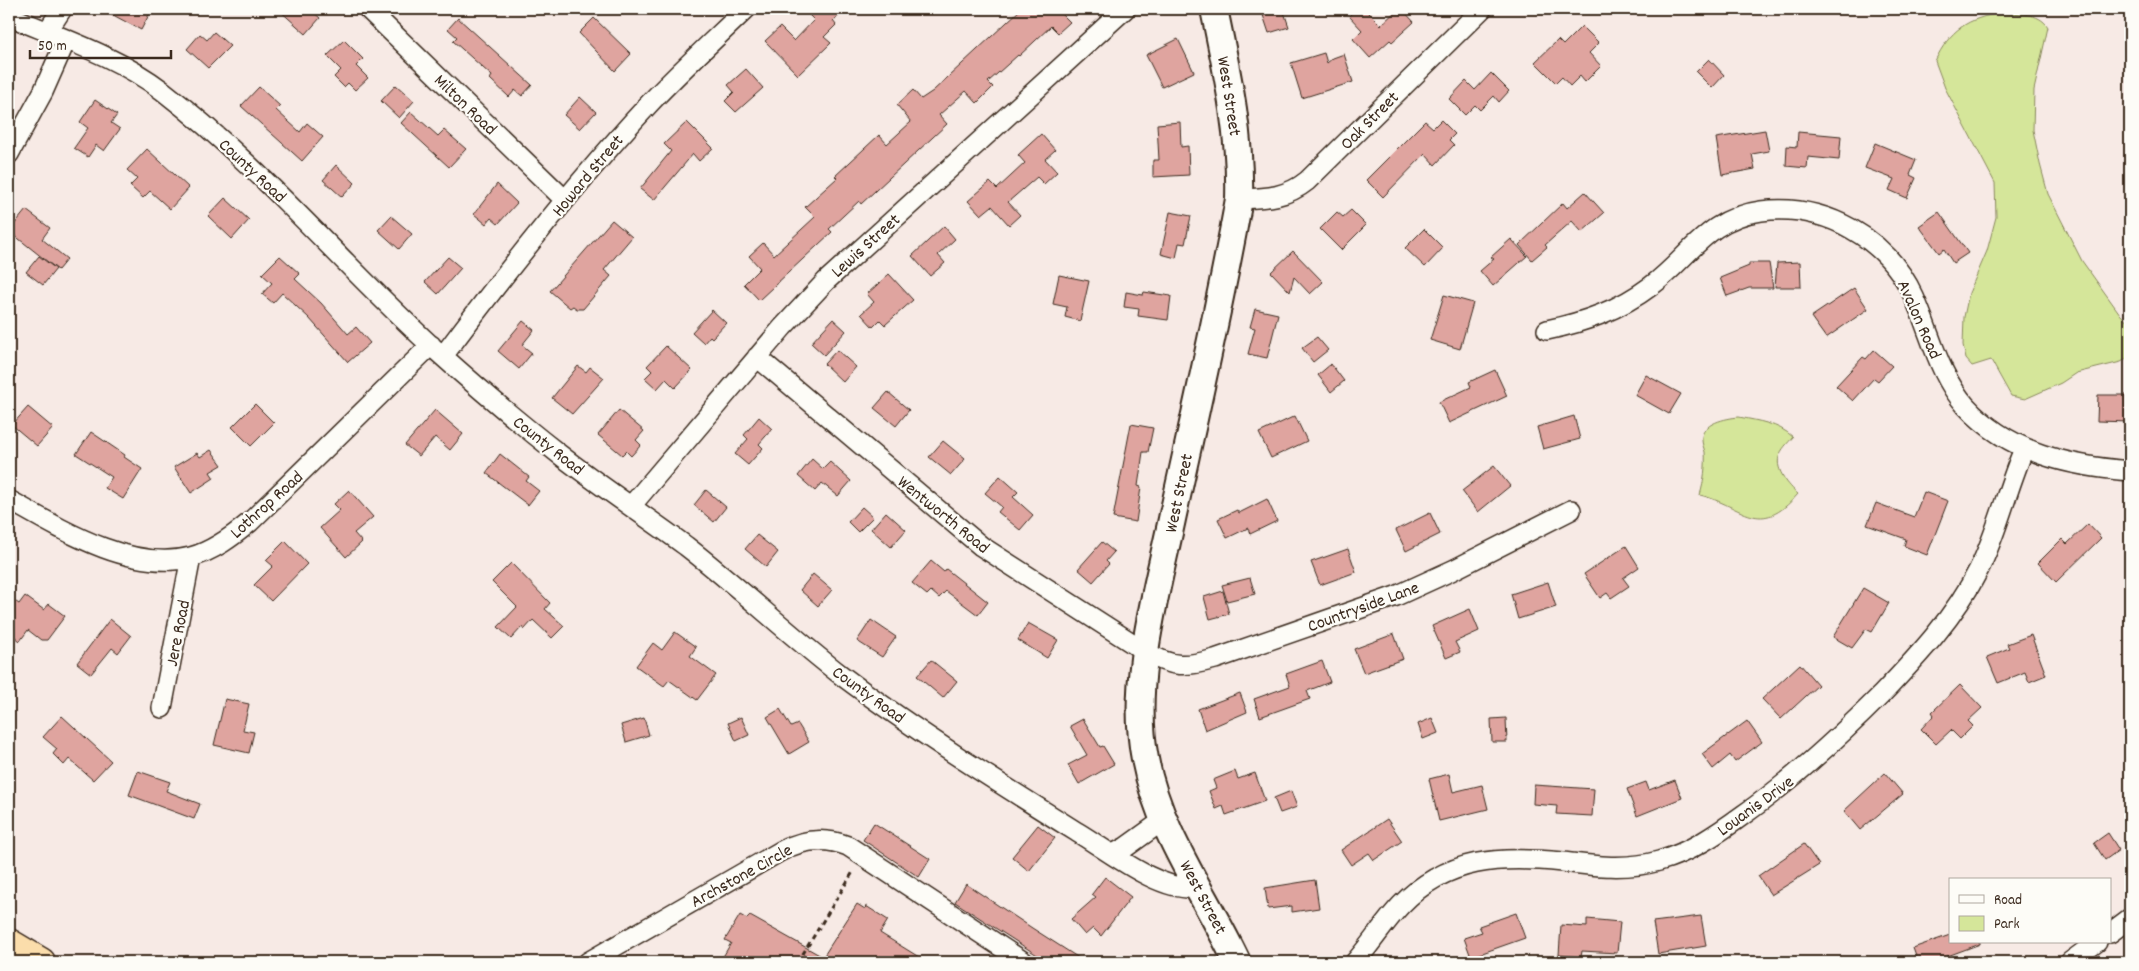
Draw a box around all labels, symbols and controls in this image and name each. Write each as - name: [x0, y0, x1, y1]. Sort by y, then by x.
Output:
- scale bar: [30, 28, 171, 60]
- text: 50 m: [38, 36, 67, 58]
- street label: West Street: [1209, 55, 1246, 138]
- street label: Milton Road: [427, 69, 501, 142]
- street label: Oak Street: [1336, 87, 1406, 157]
- street label: Howard Street: [547, 130, 631, 223]
- street label: County Road: [212, 134, 291, 210]
- street label: Lewis Street: [826, 209, 907, 285]
- street label: Avalon Road: [1889, 276, 1946, 364]
- street label: County Road: [506, 411, 589, 483]
- street label: West Street: [1160, 451, 1201, 535]
- street label: Lothrop Road: [225, 466, 310, 546]
- street label: Wentworth Road: [891, 471, 994, 561]
- street label: Countryside Lane: [1305, 577, 1423, 640]
- street label: Jere Road: [161, 598, 198, 669]
- street label: County Road: [826, 661, 909, 731]
- street label: Louanis Drive: [1713, 771, 1800, 843]
- street label: Archstone Circle: [687, 839, 798, 915]
- street label: West Street: [1172, 857, 1232, 940]
- legend: [1949, 878, 2112, 944]
- text: Road: [1994, 890, 2022, 912]
- text: Park: [1994, 914, 2020, 936]

